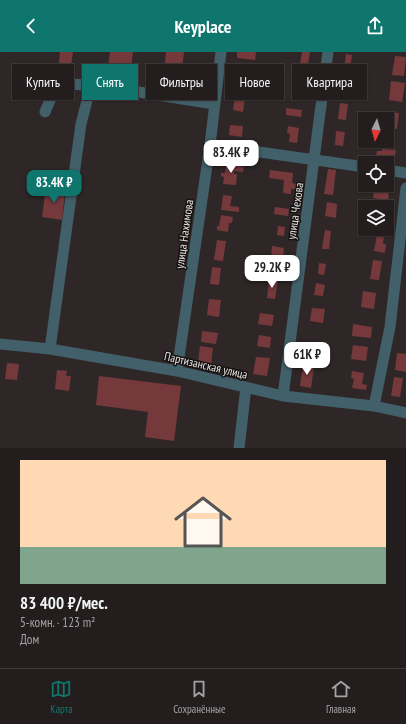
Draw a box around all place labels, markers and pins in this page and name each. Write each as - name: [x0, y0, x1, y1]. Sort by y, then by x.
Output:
- pin: 83.4K ₽: [194, 140, 268, 174]
- pin: 83.4K ₽: [17, 170, 91, 204]
- pin: 29.2K ₽: [235, 255, 309, 289]
- pin: 61K ₽: [279, 342, 335, 376]

